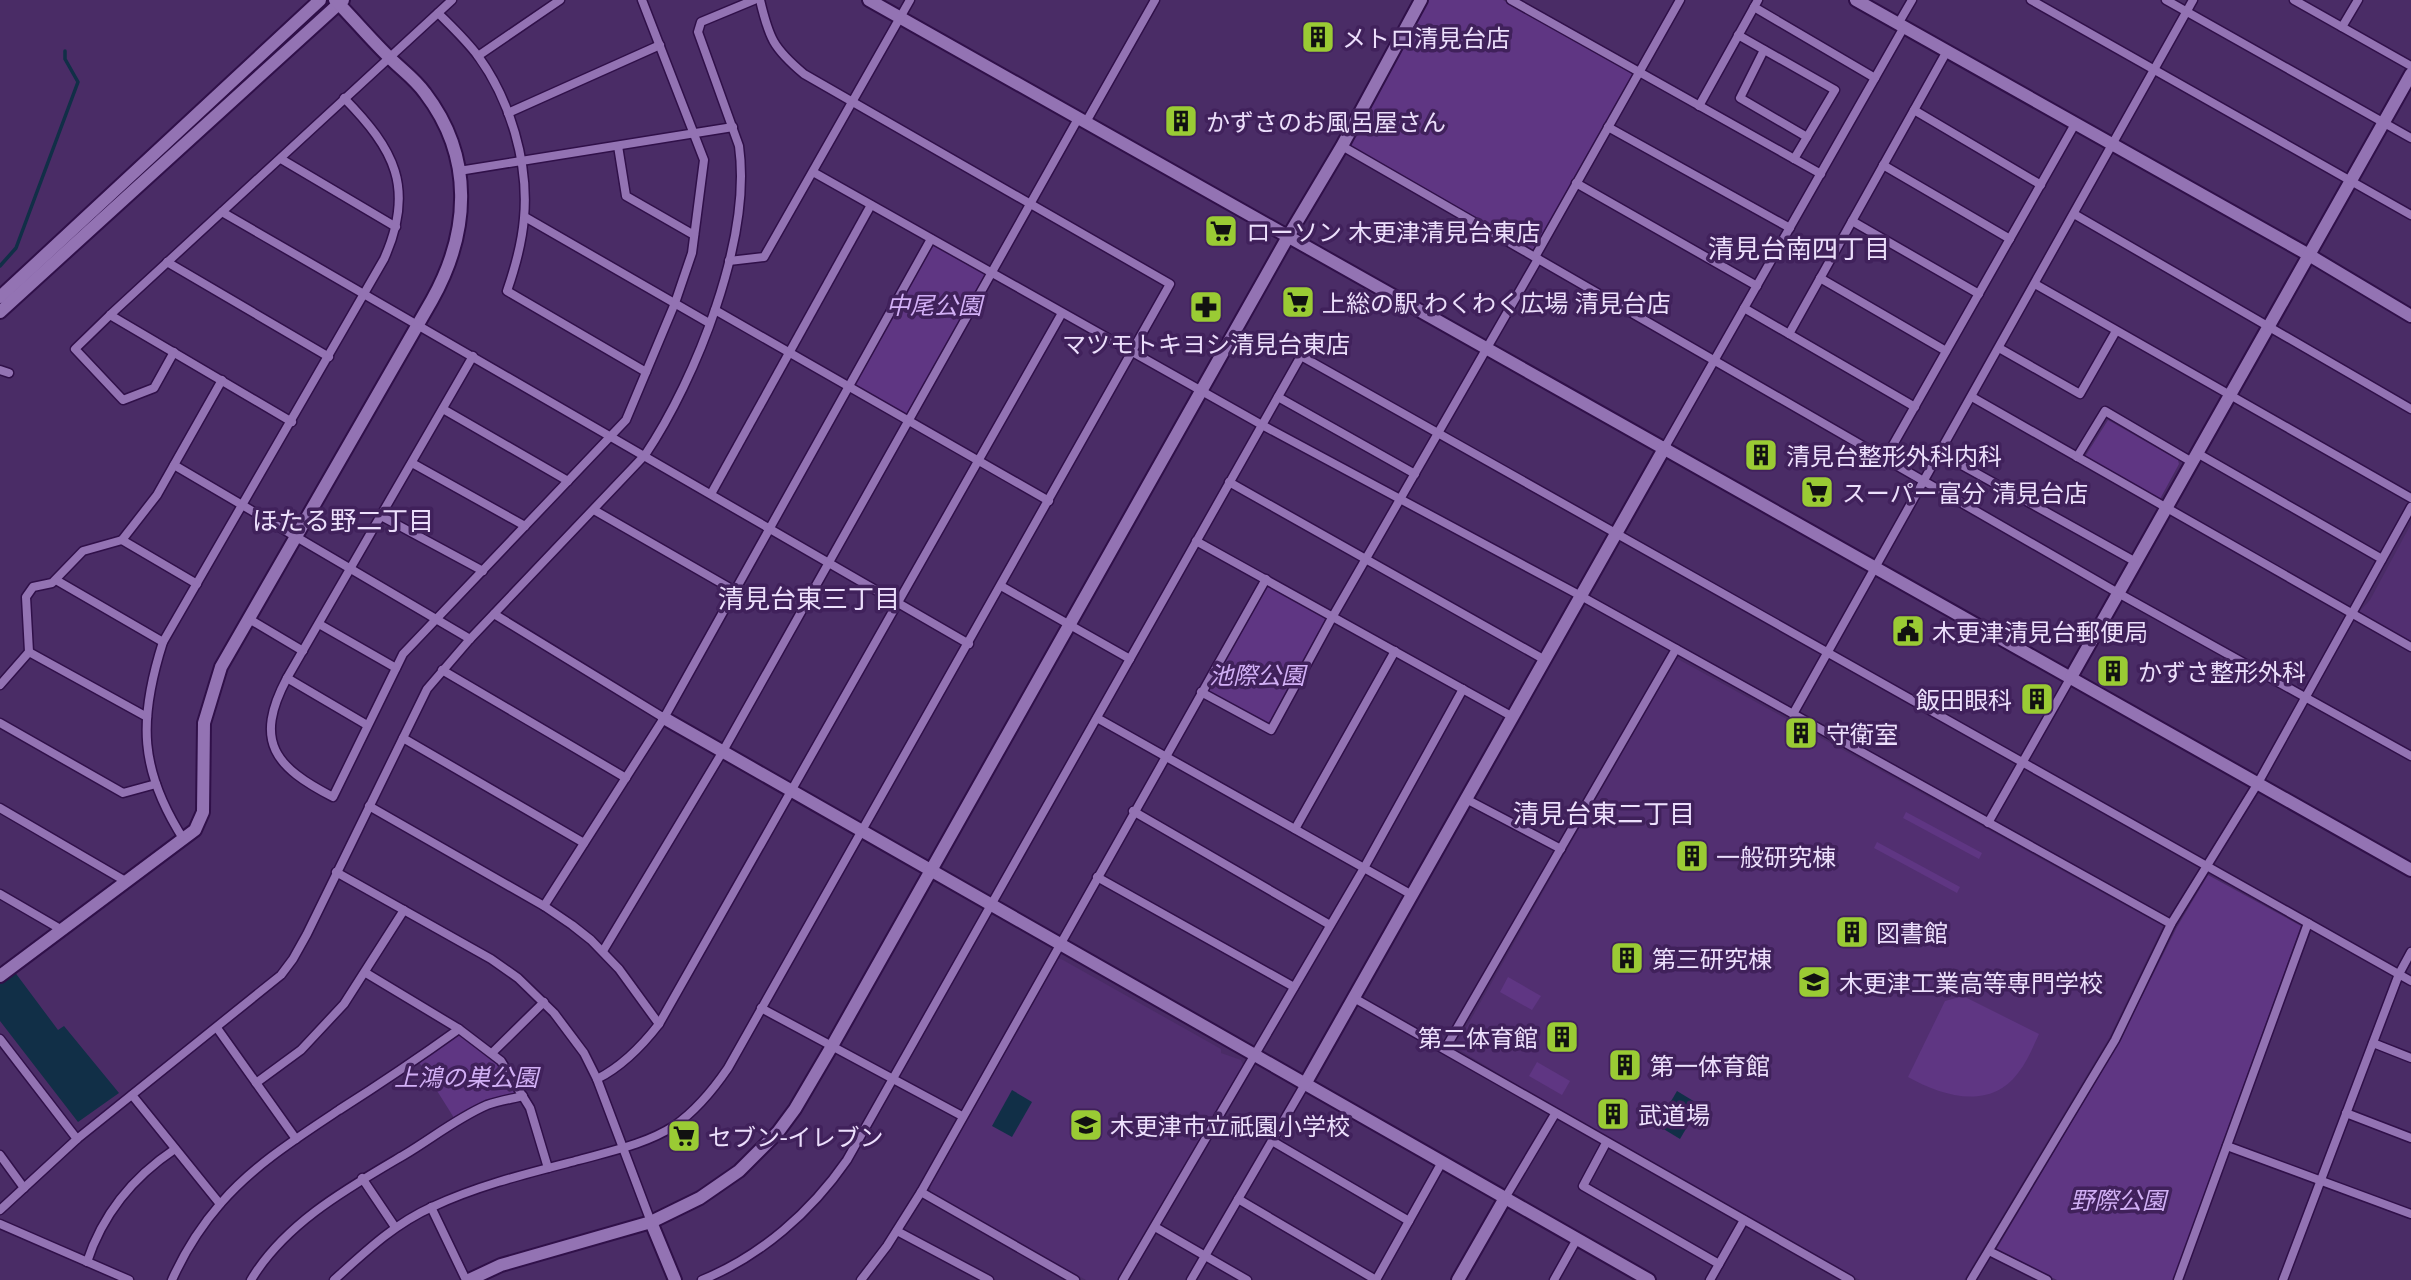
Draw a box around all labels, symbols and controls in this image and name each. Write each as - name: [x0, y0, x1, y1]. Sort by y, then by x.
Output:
- building icon: メトロ清見台店: [1299, 18, 1337, 56]
- place label: メトロ清見台店: [1342, 21, 1510, 54]
- building icon: かずさのお風呂屋さん: [1162, 102, 1200, 140]
- place label: かずさのお風呂屋さん: [1206, 105, 1446, 138]
- supermarket icon: ローソン 木更津清見台東店: [1202, 212, 1240, 250]
- place label: ローソン 木更津清見台東店: [1246, 215, 1540, 248]
- district label: 清見台南四丁目: [1708, 230, 1890, 266]
- supermarket icon: 上総の駅 わくわく広場 清見台店: [1279, 283, 1317, 321]
- place label: 上総の駅 わくわく広場 清見台店: [1322, 286, 1670, 319]
- park label: 中尾公園: [886, 288, 985, 321]
- pharmacy icon: マツモトキヨシ清見台東店: [1187, 288, 1225, 326]
- place label: マツモトキヨシ清見台東店: [1062, 327, 1350, 360]
- building icon: 清見台整形外科内科: [1742, 436, 1780, 474]
- place label: 清見台整形外科内科: [1786, 439, 2002, 472]
- supermarket icon: スーパー富分 清見台店: [1798, 473, 1836, 511]
- place label: スーパー富分 清見台店: [1842, 476, 2088, 509]
- district label: ほたる野二丁目: [252, 502, 434, 538]
- district label: 清見台東三丁目: [718, 580, 900, 616]
- public building icon: 木更津清見台郵便局: [1889, 612, 1927, 650]
- place label: 木更津清見台郵便局: [1932, 615, 2148, 648]
- building icon: かずさ整形外科: [2094, 652, 2132, 690]
- place label: かずさ整形外科: [2138, 655, 2306, 688]
- park label: 池際公園: [1209, 658, 1308, 691]
- building icon: 飯田眼科: [2018, 680, 2056, 718]
- place label: 飯田眼科: [1916, 683, 2012, 716]
- building icon: 守衛室: [1782, 714, 1820, 752]
- place label: 守衛室: [1826, 717, 1898, 750]
- district label: 清見台東二丁目: [1513, 795, 1695, 831]
- building icon: 一般研究棟: [1673, 837, 1711, 875]
- place label: 一般研究棟: [1716, 840, 1836, 873]
- building icon: 図書館: [1833, 913, 1871, 951]
- place label: 図書館: [1876, 916, 1948, 949]
- building icon: 第三研究棟: [1608, 939, 1646, 977]
- place label: 第三研究棟: [1652, 942, 1772, 975]
- school or university icon: 木更津工業高等専門学校: [1795, 963, 1833, 1001]
- place label: 木更津工業高等専門学校: [1839, 966, 2103, 999]
- building icon: 第二体育館: [1543, 1018, 1581, 1056]
- place label: 第二体育館: [1418, 1021, 1538, 1054]
- building icon: 第一体育館: [1606, 1046, 1644, 1084]
- place label: 第一体育館: [1650, 1049, 1770, 1082]
- park label: 上鴻の巣公園: [394, 1060, 541, 1093]
- building icon: 武道場: [1594, 1095, 1632, 1133]
- place label: 武道場: [1638, 1098, 1710, 1131]
- school or university icon: 木更津市立祇園小学校: [1067, 1106, 1105, 1144]
- place label: 木更津市立祇園小学校: [1110, 1109, 1350, 1142]
- supermarket icon: セブン-イレブン: [665, 1117, 703, 1155]
- place label: セブン-イレブン: [708, 1120, 883, 1153]
- park label: 野際公園: [2070, 1183, 2169, 1216]

